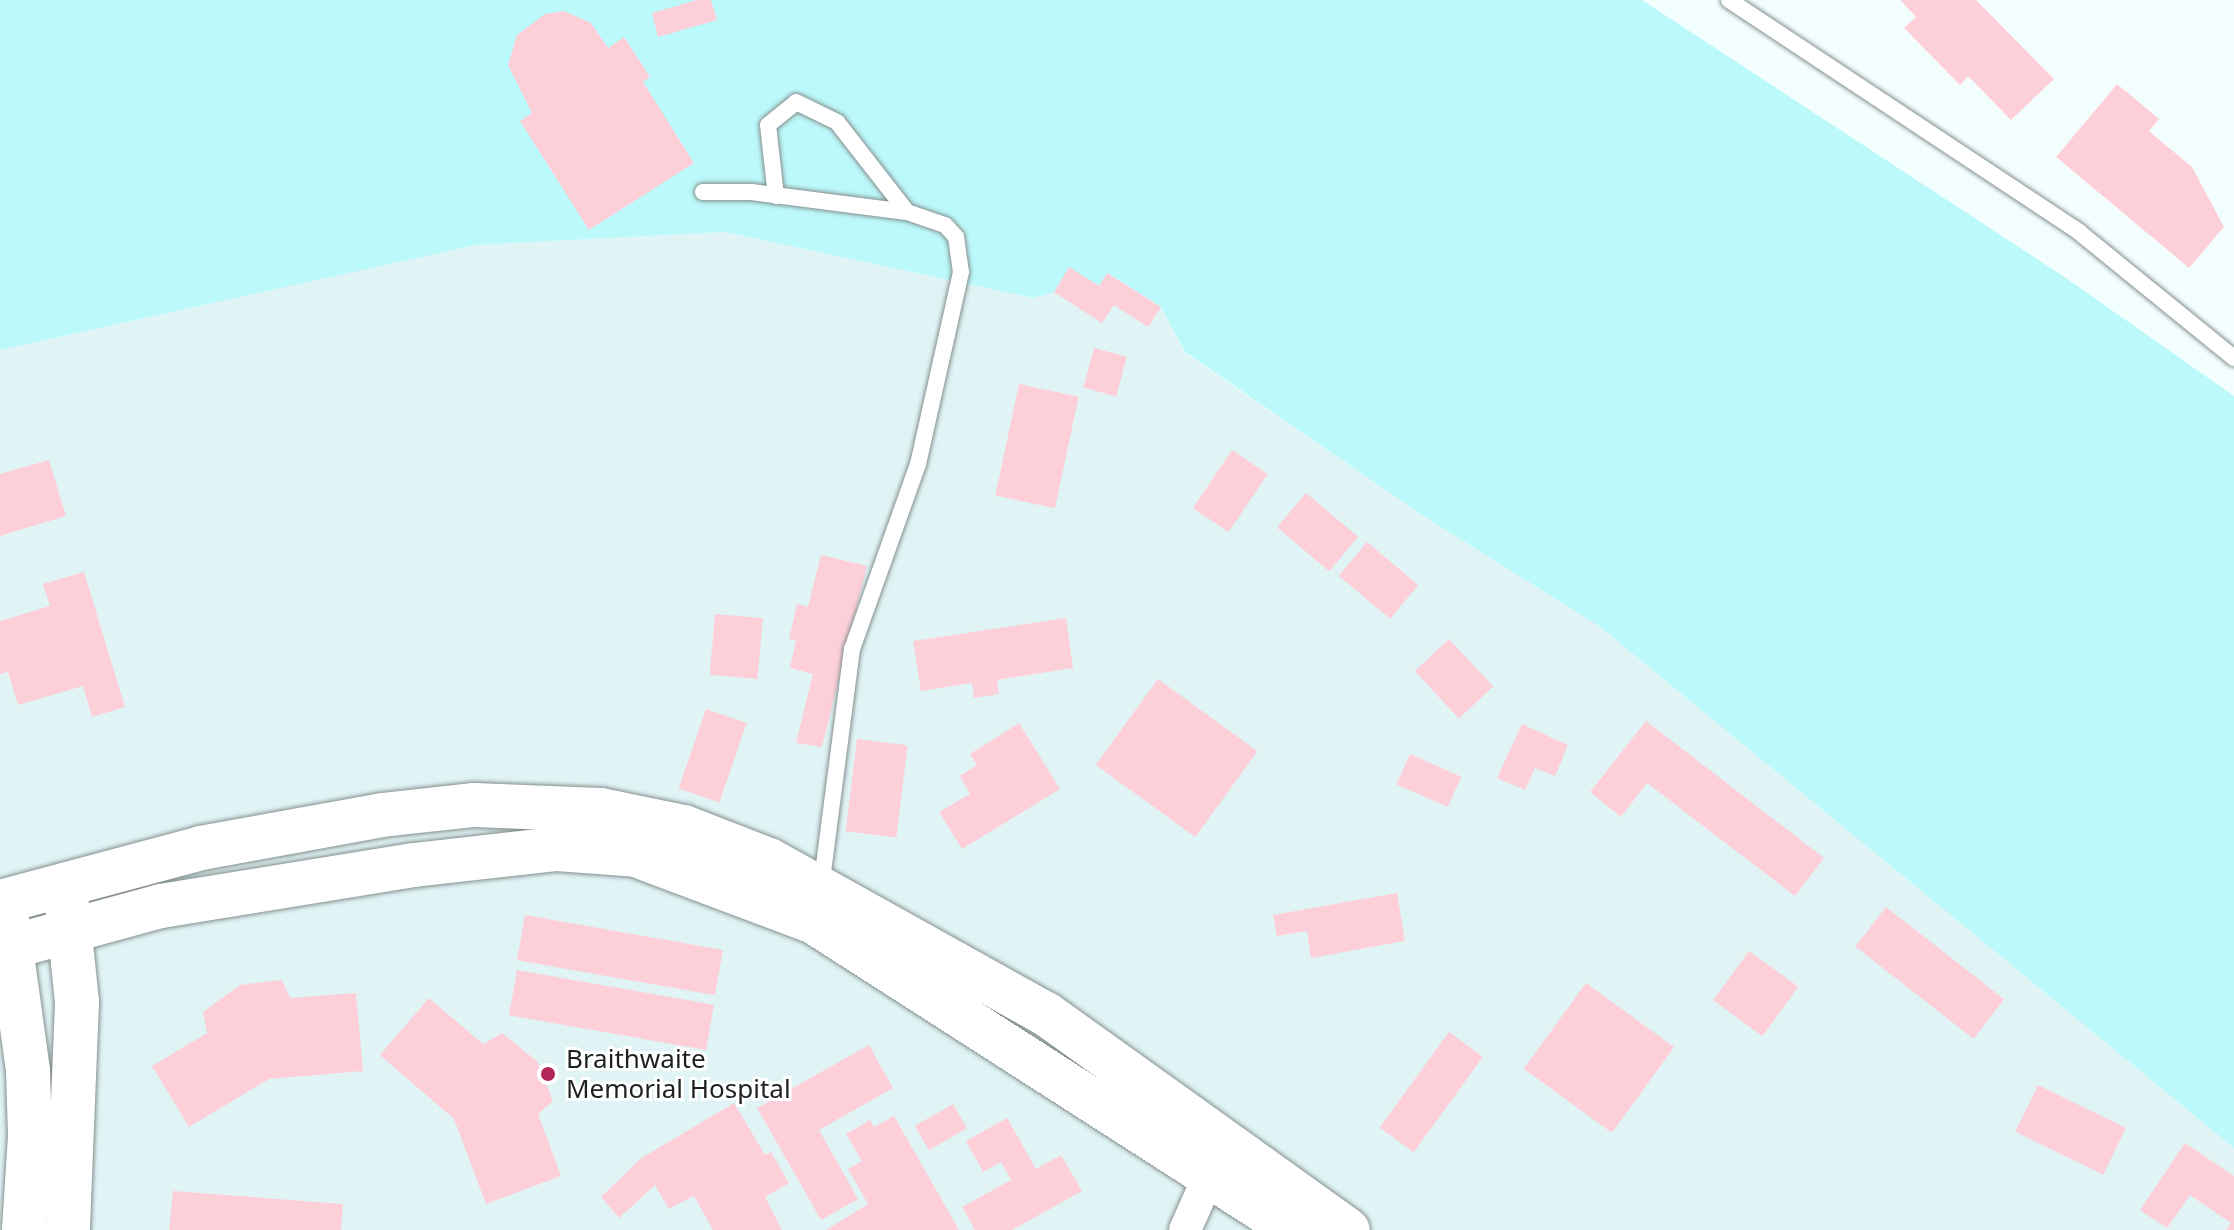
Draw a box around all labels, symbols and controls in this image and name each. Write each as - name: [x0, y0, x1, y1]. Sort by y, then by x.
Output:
- place label: Braithwaite Memorial Hospital: [566, 1043, 791, 1104]
- marker: Braithwaite Memorial Hospital: [537, 1063, 559, 1085]

